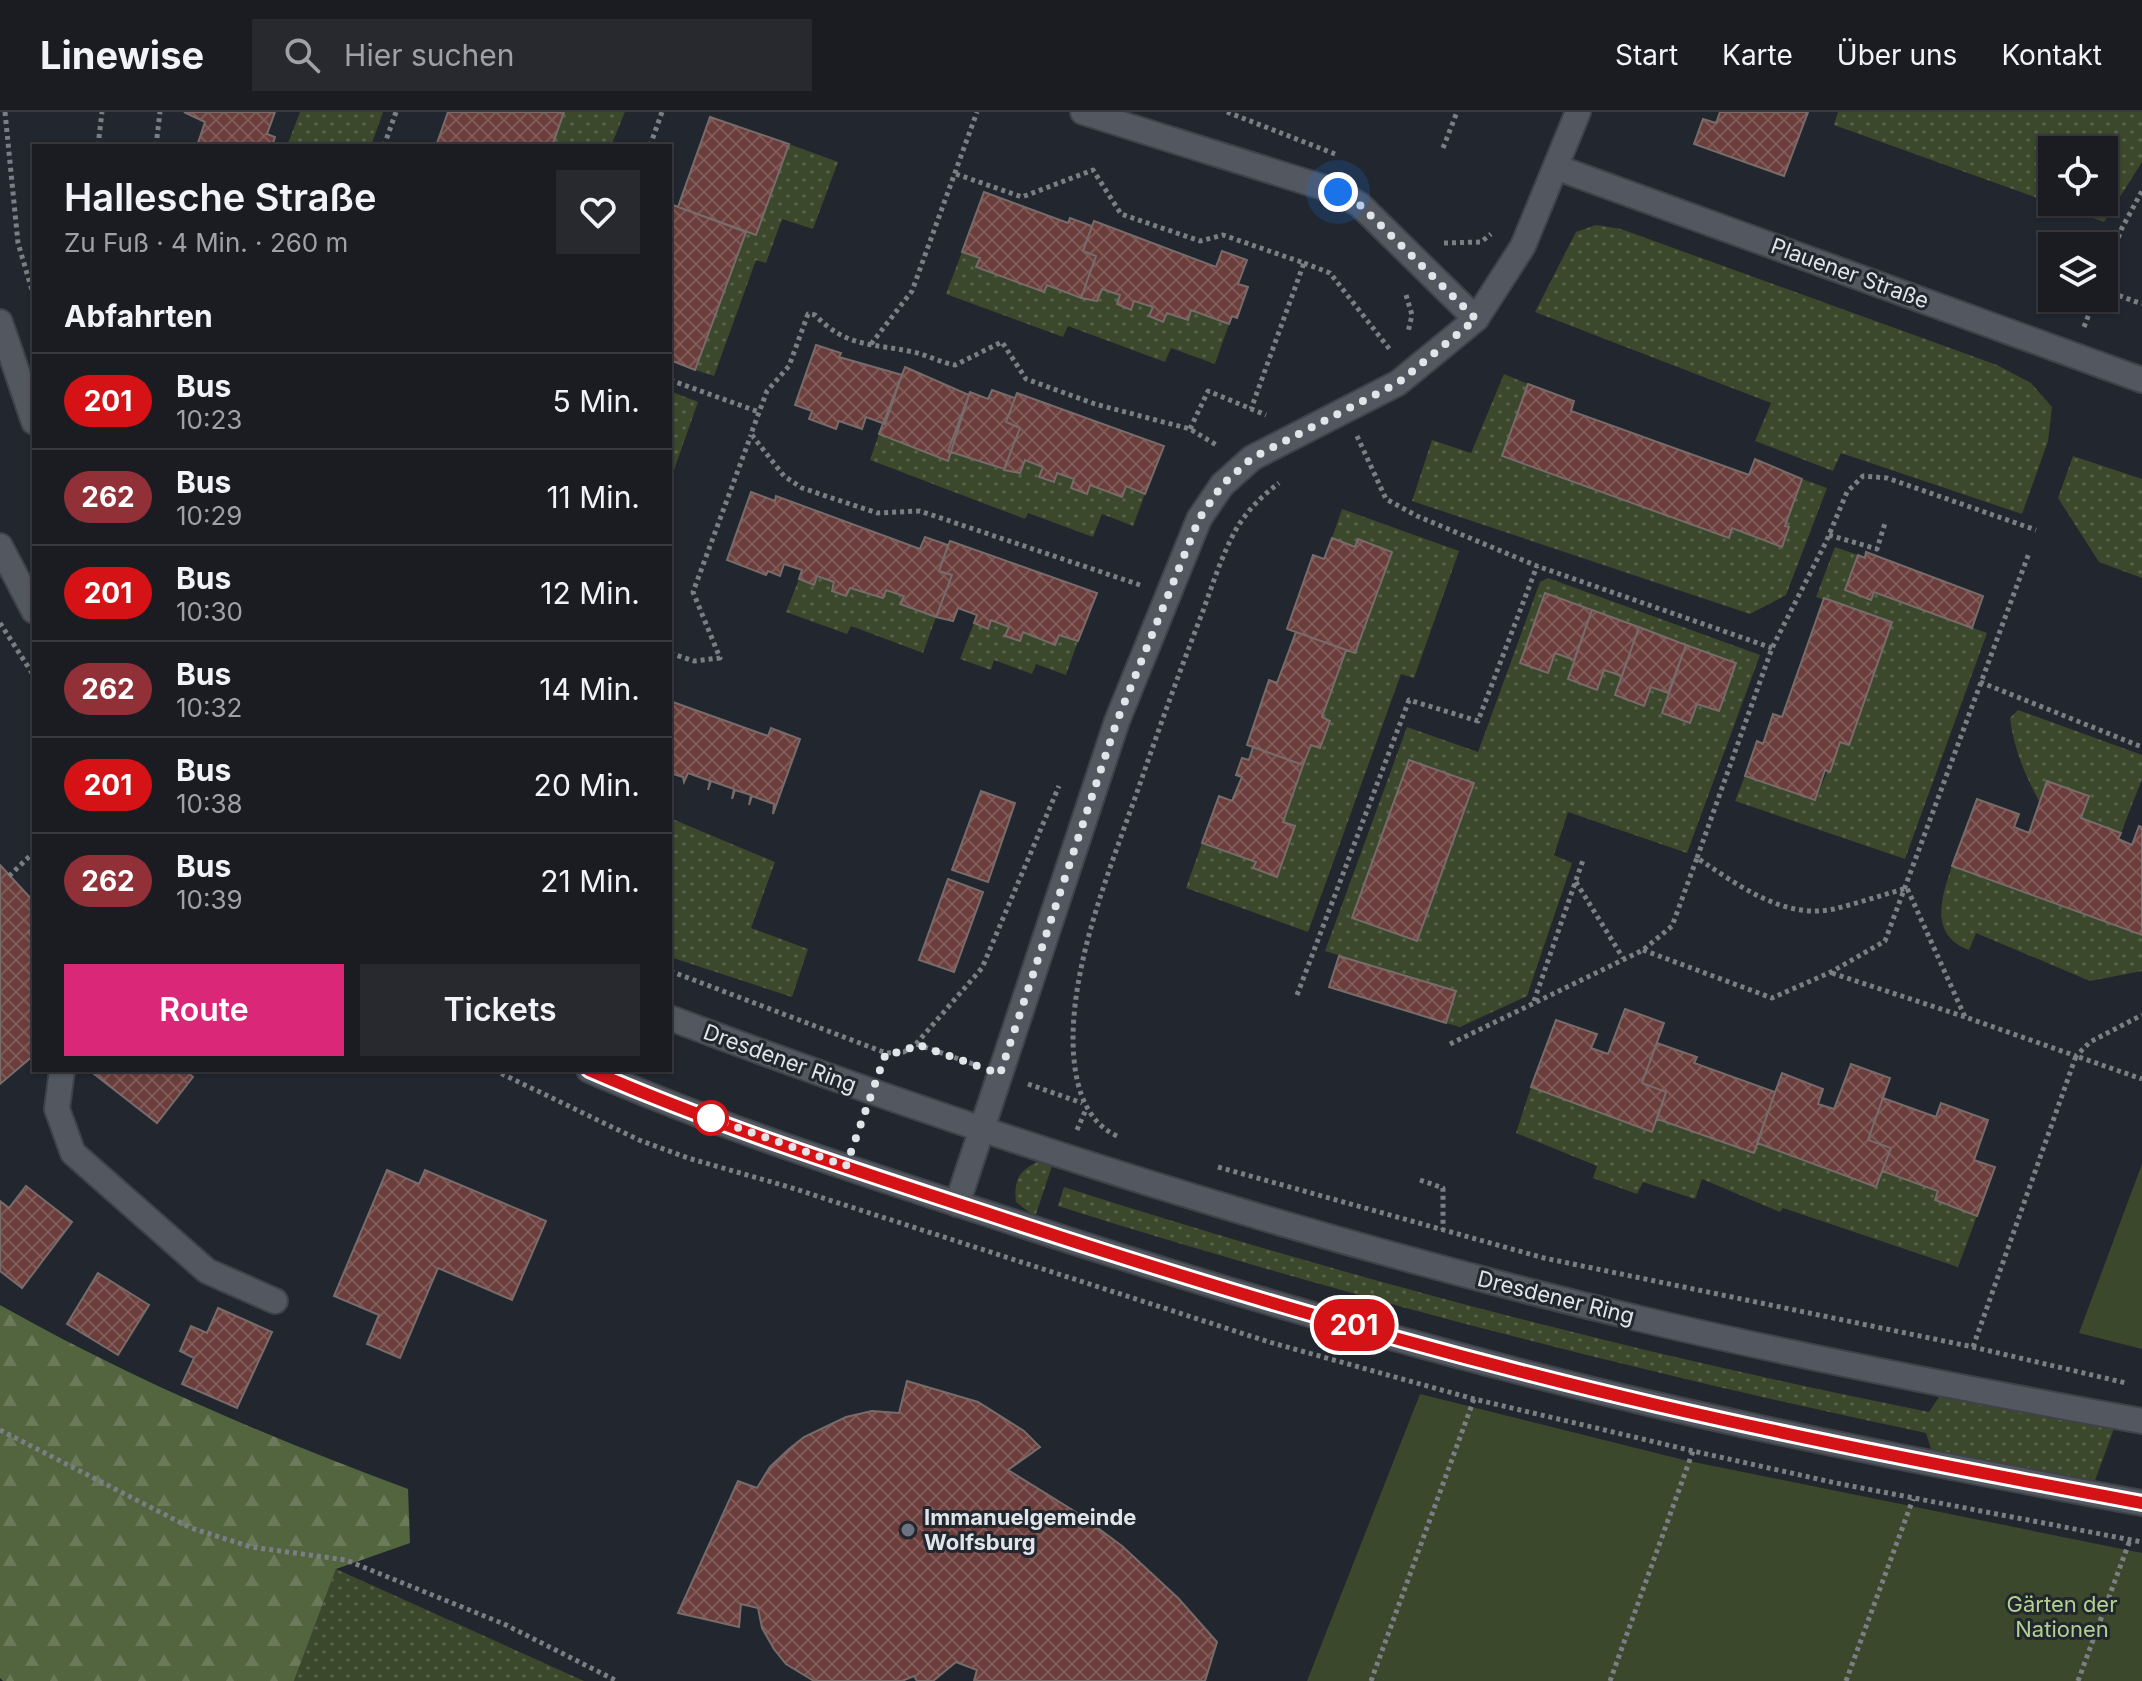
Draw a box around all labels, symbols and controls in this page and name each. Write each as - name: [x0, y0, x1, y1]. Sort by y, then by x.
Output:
- search box: [252, 19, 812, 91]
- text: Linewise: [40, 32, 204, 78]
- icon: search: [280, 33, 324, 77]
- text: Hier suchen: [344, 37, 515, 73]
- text: Start: [1615, 38, 1678, 72]
- text: Karte: [1722, 38, 1793, 72]
- text: Über uns: [1837, 38, 1957, 72]
- text: Kontakt: [2001, 38, 2102, 72]
- map controls: [2038, 136, 2118, 312]
- button: locate: [2038, 136, 2118, 216]
- button: heart: [556, 170, 640, 254]
- your location: [1318, 172, 1358, 212]
- text: Hallesche Straße: [64, 174, 376, 220]
- text: Zu Fuß · 4 Min. · 260 m: [64, 227, 348, 258]
- street label: Plauener Straße: [1767, 232, 1933, 314]
- button: layers: [2038, 232, 2118, 312]
- text: Abfahrten: [64, 298, 213, 334]
- text: Bus: [176, 368, 231, 404]
- text: 5 Min.: [553, 383, 640, 419]
- text: 201: [84, 384, 132, 418]
- text: 10:23: [176, 404, 242, 435]
- text: Bus: [176, 464, 231, 500]
- text: 11 Min.: [546, 479, 640, 515]
- text: 262: [81, 480, 135, 514]
- text: 10:29: [176, 500, 242, 531]
- text: Bus: [176, 560, 231, 596]
- text: 12 Min.: [540, 575, 640, 611]
- text: 201: [84, 576, 132, 610]
- text: 10:30: [176, 596, 243, 627]
- text: Bus: [176, 656, 231, 692]
- text: 14 Min.: [539, 671, 640, 707]
- text: 262: [81, 672, 135, 706]
- text: 10:32: [176, 692, 242, 723]
- text: Bus: [176, 752, 231, 788]
- text: 20 Min.: [534, 767, 640, 803]
- text: 201: [84, 768, 132, 802]
- text: 10:38: [176, 788, 243, 819]
- text: Bus: [176, 848, 231, 884]
- text: 21 Min.: [540, 863, 640, 899]
- text: 262: [81, 864, 135, 898]
- text: 10:39: [176, 884, 243, 915]
- button: Route: [64, 964, 344, 1056]
- button: Tickets: [360, 964, 640, 1056]
- street label: Dresdener Ring: [700, 1018, 860, 1098]
- unlabelled marker: [694, 1101, 728, 1135]
- street label: Dresdener Ring: [1475, 1265, 1637, 1329]
- line badge: 201: [1308, 1299, 1400, 1351]
- text: 201: [1330, 1308, 1378, 1342]
- place label: Immanuelgemeinde Wolfsburg: [924, 1504, 1136, 1555]
- marker: Immanuelgemeinde Wolfsburg: [899, 1521, 917, 1539]
- park label: Gärten der Nationen: [2007, 1591, 2117, 1642]

